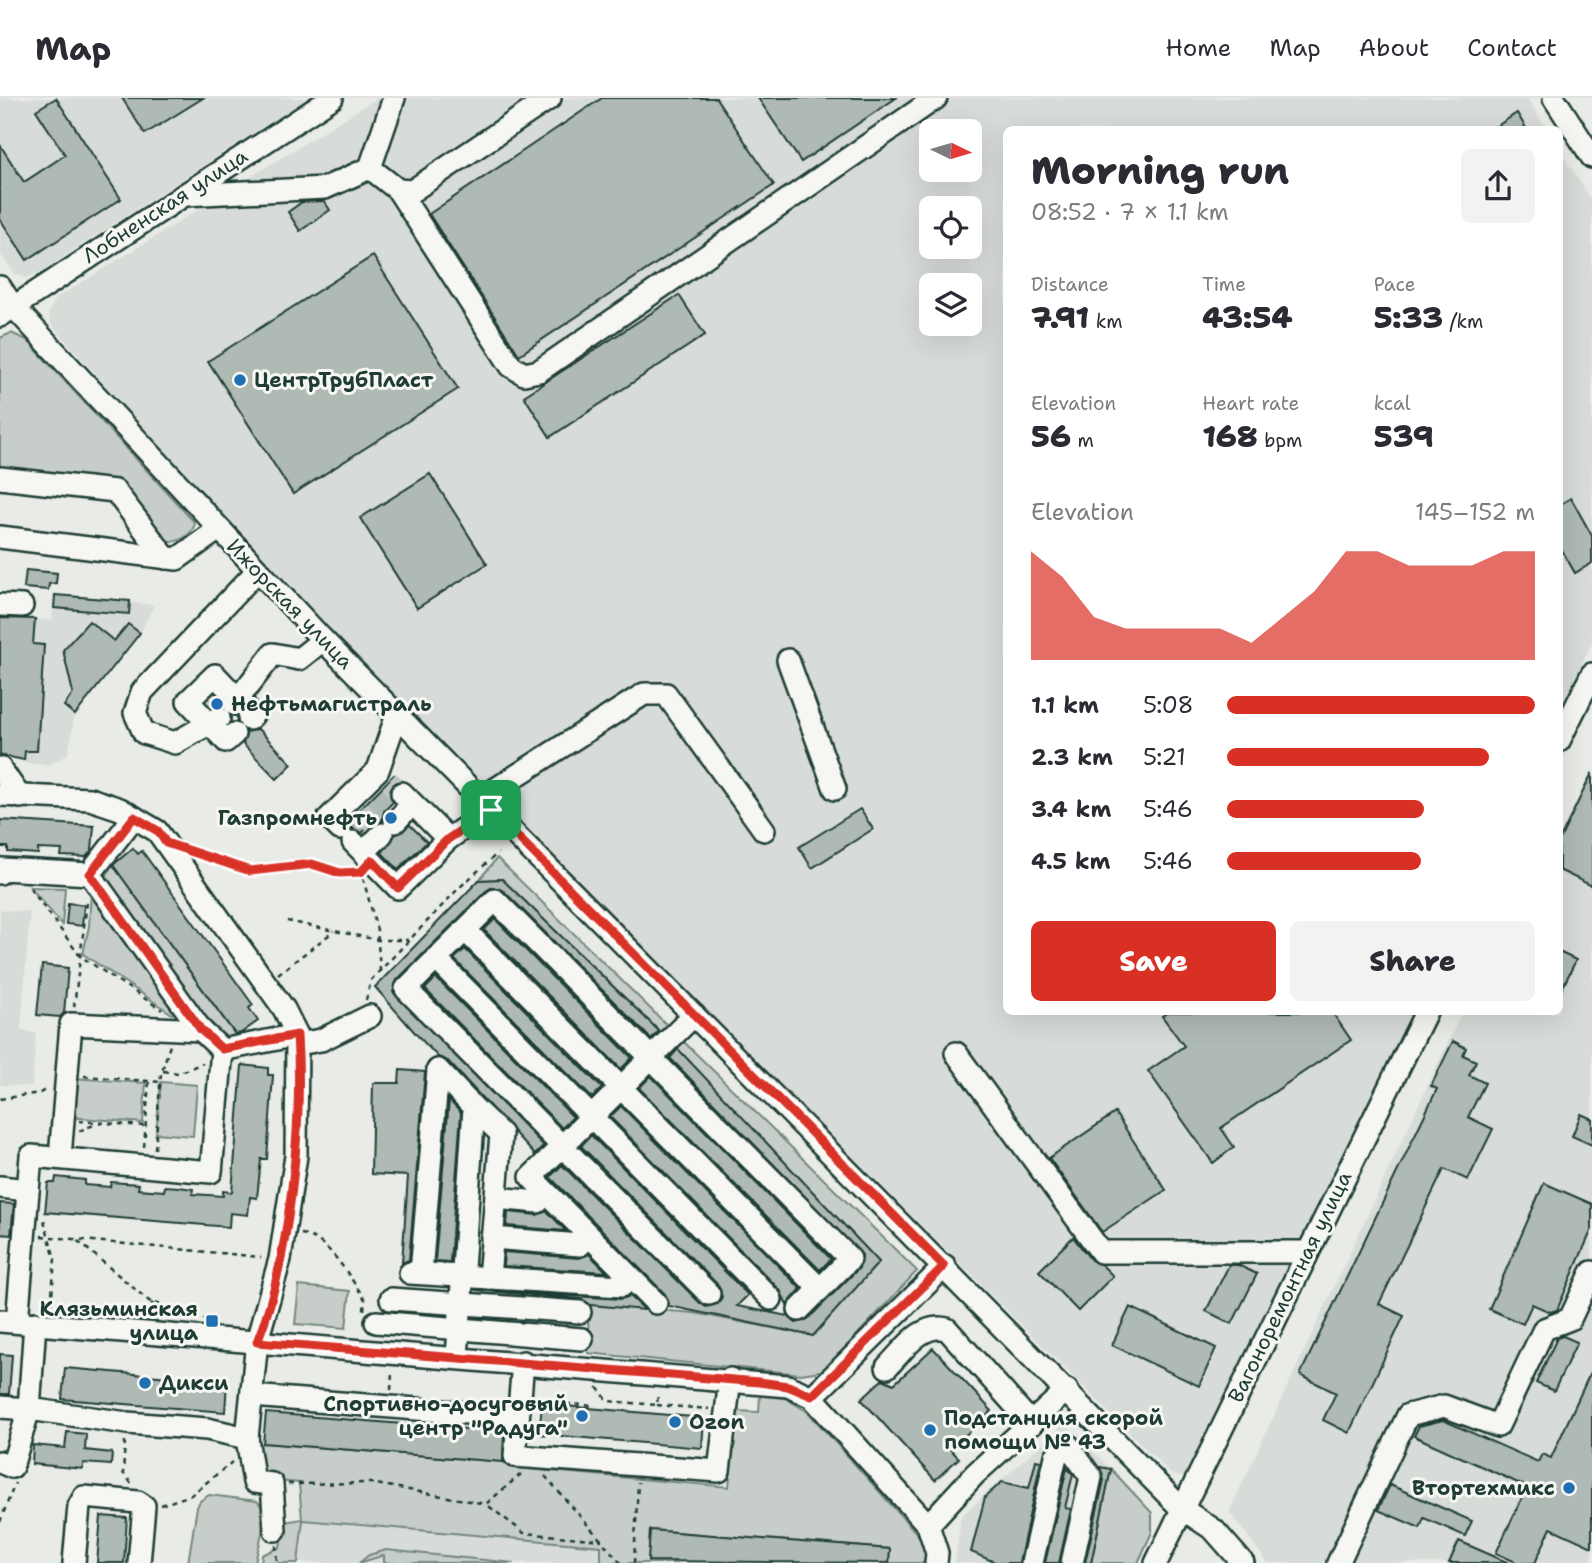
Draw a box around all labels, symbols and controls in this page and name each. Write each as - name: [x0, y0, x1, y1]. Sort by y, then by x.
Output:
- text: Map: [35, 26, 111, 71]
- text: Home: [1165, 32, 1231, 64]
- text: Map: [1269, 32, 1321, 64]
- text: About: [1359, 32, 1429, 64]
- text: Contact: [1467, 32, 1557, 64]
- north arrow: [919, 119, 982, 182]
- map controls: [919, 119, 982, 336]
- street label: Лобненская улица: [77, 142, 253, 270]
- text: Morning run: [1031, 145, 1289, 196]
- button: share: [1461, 149, 1535, 223]
- button: locate: [919, 196, 982, 259]
- text: 08:52 · 7 × 1.1 km: [1031, 197, 1229, 227]
- text: Distance: [1031, 272, 1109, 297]
- text: Time: [1202, 272, 1246, 297]
- text: Pace: [1374, 272, 1415, 297]
- button: layers: [919, 273, 982, 336]
- text: 7.91: [1031, 297, 1089, 338]
- text: 43:54: [1202, 297, 1292, 338]
- text: 5:33: [1374, 297, 1443, 338]
- text: km: [1089, 309, 1123, 334]
- text: /km: [1443, 309, 1483, 334]
- place label: ЦентрТрубПласт: [254, 366, 434, 394]
- marker: ЦентрТрубПласт: [232, 372, 248, 388]
- text: Elevation: [1031, 391, 1116, 416]
- text: Heart rate: [1202, 391, 1299, 416]
- text: kcal: [1374, 391, 1411, 416]
- text: 56: [1031, 416, 1071, 457]
- text: 168: [1202, 416, 1258, 457]
- text: 539: [1374, 416, 1434, 457]
- text: m: [1071, 428, 1094, 453]
- text: bpm: [1258, 428, 1302, 453]
- text: Elevation: [1031, 497, 1134, 527]
- text: 145–152 m: [1415, 497, 1535, 527]
- street label: Ижорская улица: [220, 533, 360, 675]
- place label: Нефтьмагистраль: [231, 690, 431, 718]
- text: 1.1 km: [1031, 690, 1099, 720]
- text: 5:08: [1143, 690, 1194, 720]
- marker: Нефтьмагистраль: [209, 696, 225, 712]
- text: 2.3 km: [1031, 742, 1113, 772]
- text: 5:21: [1143, 742, 1186, 772]
- pin: [461, 780, 521, 840]
- icon: arrive: [472, 791, 510, 829]
- text: 3.4 km: [1031, 794, 1111, 824]
- text: 5:46: [1143, 794, 1193, 824]
- place label: Газпромнефть: [218, 804, 377, 832]
- marker: Газпромнефть: [383, 810, 399, 826]
- text: 4.5 km: [1031, 846, 1111, 876]
- text: 5:46: [1143, 846, 1193, 876]
- button: Save: [1031, 921, 1276, 1001]
- button: Share: [1290, 921, 1535, 1001]
- street label: Вагоноремонтная улица: [1222, 1167, 1358, 1407]
- place label: Клязьминская улица: [40, 1295, 199, 1347]
- marker: Клязьминская улица: [204, 1313, 220, 1329]
- place label: Дикси: [159, 1369, 229, 1397]
- marker: Дикси: [137, 1375, 153, 1391]
- place label: Спортивно-досуговый центр "Радуга": [323, 1390, 568, 1442]
- place label: Подстанция скорой помощи № 43: [944, 1404, 1163, 1456]
- marker: Спортивно-досуговый центр "Радуга": [574, 1408, 590, 1424]
- place label: Ozon: [689, 1408, 744, 1436]
- marker: Ozon: [667, 1414, 683, 1430]
- marker: Подстанция скорой помощи № 43: [922, 1422, 938, 1438]
- place label: Втортехмикс: [1412, 1474, 1555, 1502]
- marker: Втортехмикс: [1561, 1480, 1577, 1496]

